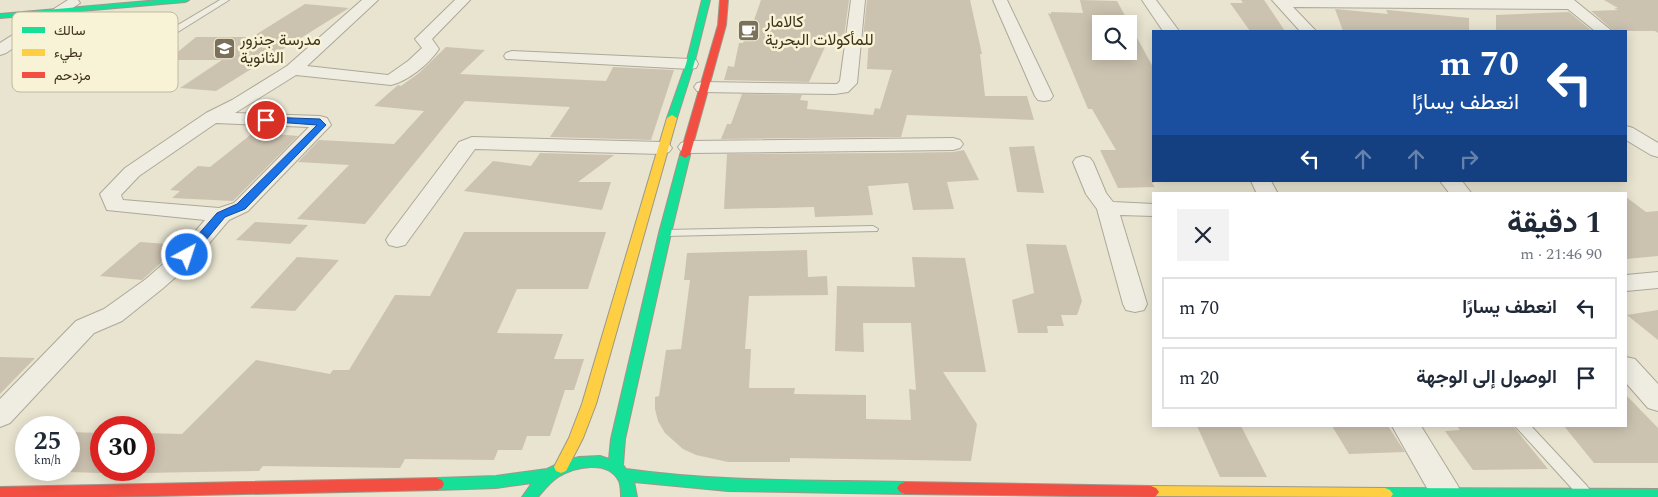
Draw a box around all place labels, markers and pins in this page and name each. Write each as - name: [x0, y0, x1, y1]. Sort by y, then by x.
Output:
- place label: كالامار للمأكولات البحرية: [764, 10, 874, 52]
- cafe icon: كالامار للمأكولات البحرية: [737, 18, 761, 42]
- place label: مدرسة جنزور الثانوية: [239, 28, 321, 70]
- school or university icon: مدرسة جنزور الثانوية: [212, 36, 236, 60]
- pin: [245, 99, 287, 141]

